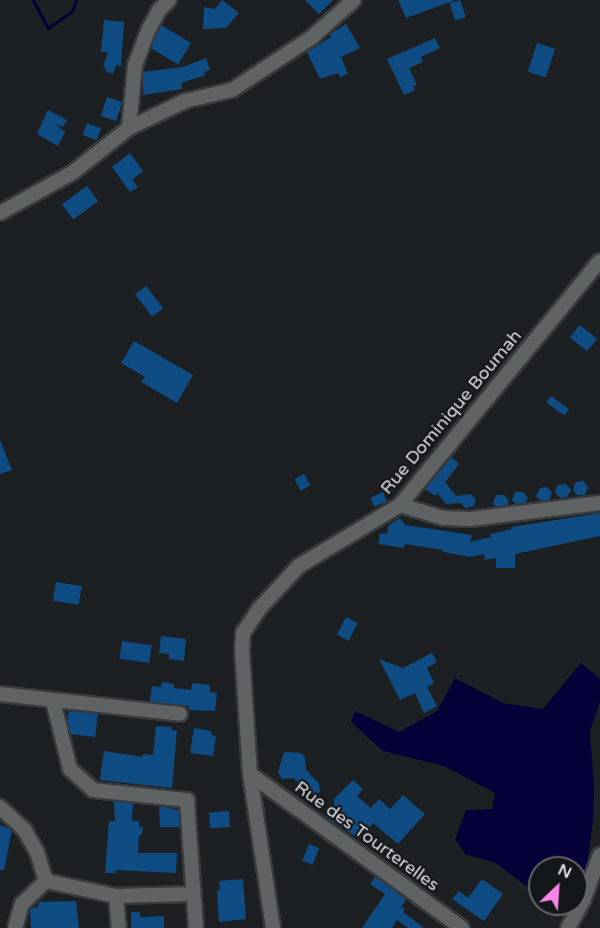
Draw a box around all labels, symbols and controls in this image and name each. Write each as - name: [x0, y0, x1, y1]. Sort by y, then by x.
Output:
- street label: Rue Dominique Boumah: [376, 325, 526, 499]
- street label: Rue des Tourterelles: [290, 776, 444, 896]
- north arrow: [528, 856, 588, 916]
- text: N: [555, 860, 575, 883]

